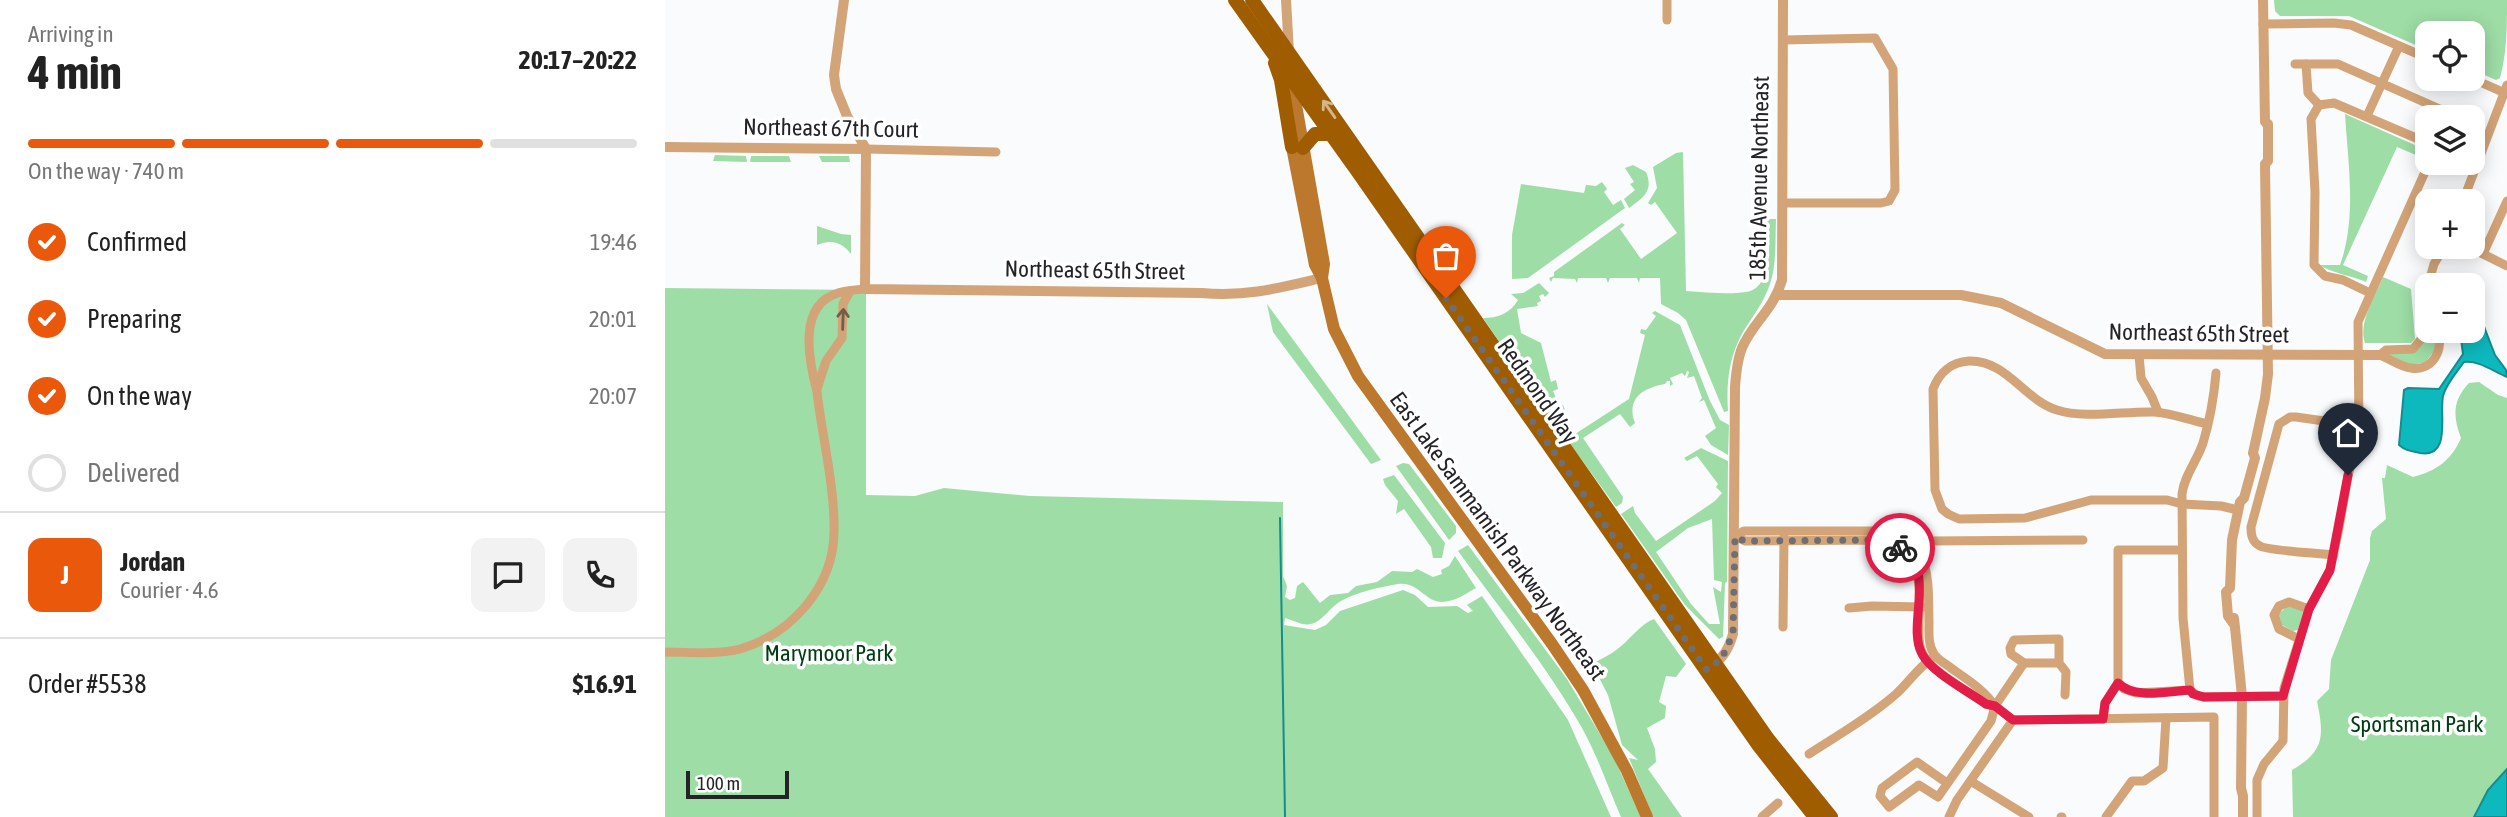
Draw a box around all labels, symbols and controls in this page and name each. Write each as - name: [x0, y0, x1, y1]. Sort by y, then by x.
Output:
- text: Arriving in: [28, 21, 114, 47]
- map controls: [2415, 21, 2485, 343]
- button: locate: [2415, 21, 2485, 91]
- text: 20:17–20:22: [519, 45, 637, 75]
- text: 4 min: [28, 46, 122, 99]
- street label: 185th Avenue Northeast: [1744, 75, 1774, 281]
- one-way arrow: [1322, 100, 1336, 119]
- button: layers: [2415, 105, 2485, 175]
- street label: Northeast 67th Court: [743, 113, 919, 143]
- text: On the way · 740 m: [28, 158, 184, 184]
- button: +: [2415, 189, 2485, 259]
- icon: check: [28, 223, 66, 261]
- pin: [1416, 226, 1476, 298]
- text: Confirmed: [87, 227, 187, 257]
- text: 19:46: [590, 229, 637, 255]
- icon: bag: [1427, 237, 1465, 275]
- street label: Northeast 65th Street: [1004, 255, 1186, 285]
- button: −: [2415, 273, 2485, 343]
- icon: check: [28, 300, 66, 338]
- text: Preparing: [87, 304, 181, 334]
- text: 20:01: [589, 306, 637, 332]
- one-way arrow: [836, 308, 849, 331]
- street label: Northeast 65th Street: [2108, 318, 2290, 348]
- street label: Redmond Way: [1493, 334, 1583, 448]
- icon: check: [28, 377, 66, 415]
- text: On the way: [87, 381, 192, 411]
- text: 20:07: [589, 383, 637, 409]
- street label: East Lake Sammamish Parkway Northeast: [1385, 387, 1611, 685]
- pin: [2318, 403, 2378, 475]
- icon: home: [2329, 414, 2367, 452]
- text: Delivered: [87, 458, 180, 488]
- courier: [1865, 513, 1935, 583]
- icon: bike: [1881, 529, 1919, 567]
- button: chat: [471, 538, 545, 612]
- button: phone: [563, 538, 637, 612]
- text: Jordan: [120, 547, 185, 577]
- text: J: [61, 560, 69, 590]
- text: Courier · 4.6: [120, 577, 219, 603]
- park label: Marymoor Park: [765, 640, 893, 666]
- text: Order #5538: [28, 669, 147, 699]
- text: $16.91: [573, 669, 637, 699]
- park label: Sportsman Park: [2351, 711, 2483, 737]
- scale bar: [686, 768, 789, 800]
- text: 100 m: [697, 772, 740, 794]

